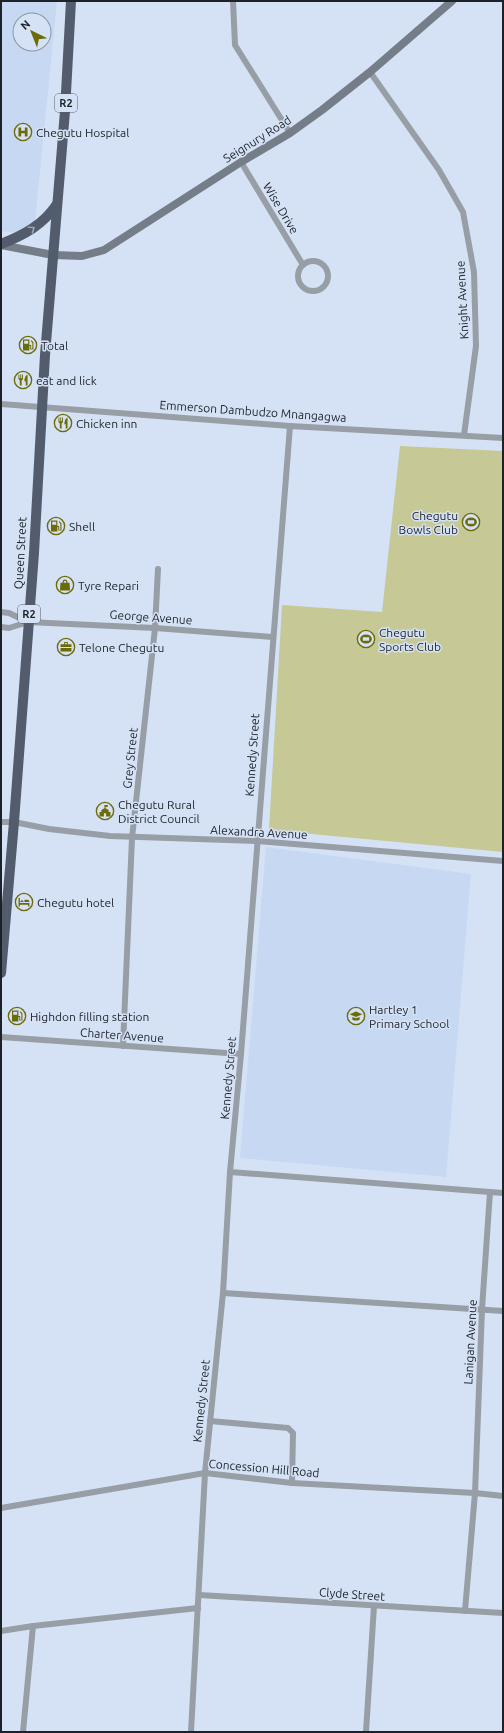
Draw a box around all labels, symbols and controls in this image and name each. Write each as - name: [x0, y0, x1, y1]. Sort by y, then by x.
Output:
- north arrow: [12, 12, 52, 52]
- text: N: [18, 17, 32, 32]
- road number: R2: [55, 94, 77, 112]
- street label: Seignury Road: [221, 113, 293, 165]
- hospital icon: Chegutu Hospital: [13, 122, 33, 142]
- place label: Chegutu Hospital: [36, 126, 129, 139]
- street label: Wise Drive: [261, 180, 301, 236]
- one-way arrow: [28, 227, 35, 234]
- street label: Knight Avenue: [453, 260, 471, 340]
- fuel station icon: Total: [18, 335, 38, 355]
- place label: Total: [41, 339, 68, 352]
- restaurant icon: eat and lick: [13, 370, 33, 390]
- place label: eat and lick: [36, 374, 97, 387]
- street label: Emmerson Dambudzo Mnangagwa: [159, 398, 347, 424]
- restaurant icon: Chicken inn: [53, 413, 73, 433]
- place label: Chicken inn: [76, 417, 137, 430]
- place label: Chegutu Bowls Club: [399, 509, 458, 536]
- sports icon: Chegutu Bowls Club: [461, 512, 481, 532]
- street label: Queen Street: [12, 516, 28, 590]
- fuel station icon: Shell: [46, 516, 66, 536]
- place label: Shell: [69, 520, 95, 533]
- shop icon: Tyre Repari: [55, 575, 75, 595]
- place label: Tyre Repari: [78, 579, 139, 592]
- road number: R2: [18, 605, 40, 623]
- street label: George Avenue: [109, 608, 193, 626]
- place label: Chegutu Sports Club: [379, 626, 441, 653]
- sports icon: Chegutu Sports Club: [356, 629, 376, 649]
- office icon: Telone Chegutu: [56, 637, 76, 657]
- place label: Telone Chegutu: [79, 641, 164, 654]
- street label: Kennedy Street: [243, 713, 261, 797]
- street label: Grey Street: [120, 727, 140, 789]
- place label: Chegutu Rural District Council: [118, 798, 200, 825]
- public building icon: Chegutu Rural District Council: [95, 801, 115, 821]
- street label: Alexandra Avenue: [210, 823, 308, 841]
- hotel icon: Chegutu hotel: [14, 892, 34, 912]
- place label: Chegutu hotel: [37, 896, 114, 909]
- place label: Hartley 1 Primary School: [369, 1003, 449, 1030]
- fuel station icon: Highdon filling station: [7, 1006, 27, 1026]
- school or university icon: Hartley 1 Primary School: [346, 1006, 366, 1026]
- place label: Highdon filling station: [30, 1010, 149, 1023]
- street label: Charter Avenue: [80, 1026, 164, 1044]
- street label: Kennedy Street: [218, 1036, 238, 1120]
- street label: Lanigan Avenue: [461, 1299, 479, 1385]
- street label: Kennedy Street: [190, 1359, 212, 1443]
- street label: Concession Hill Road: [208, 1457, 320, 1479]
- street label: Clyde Street: [319, 1585, 386, 1603]

